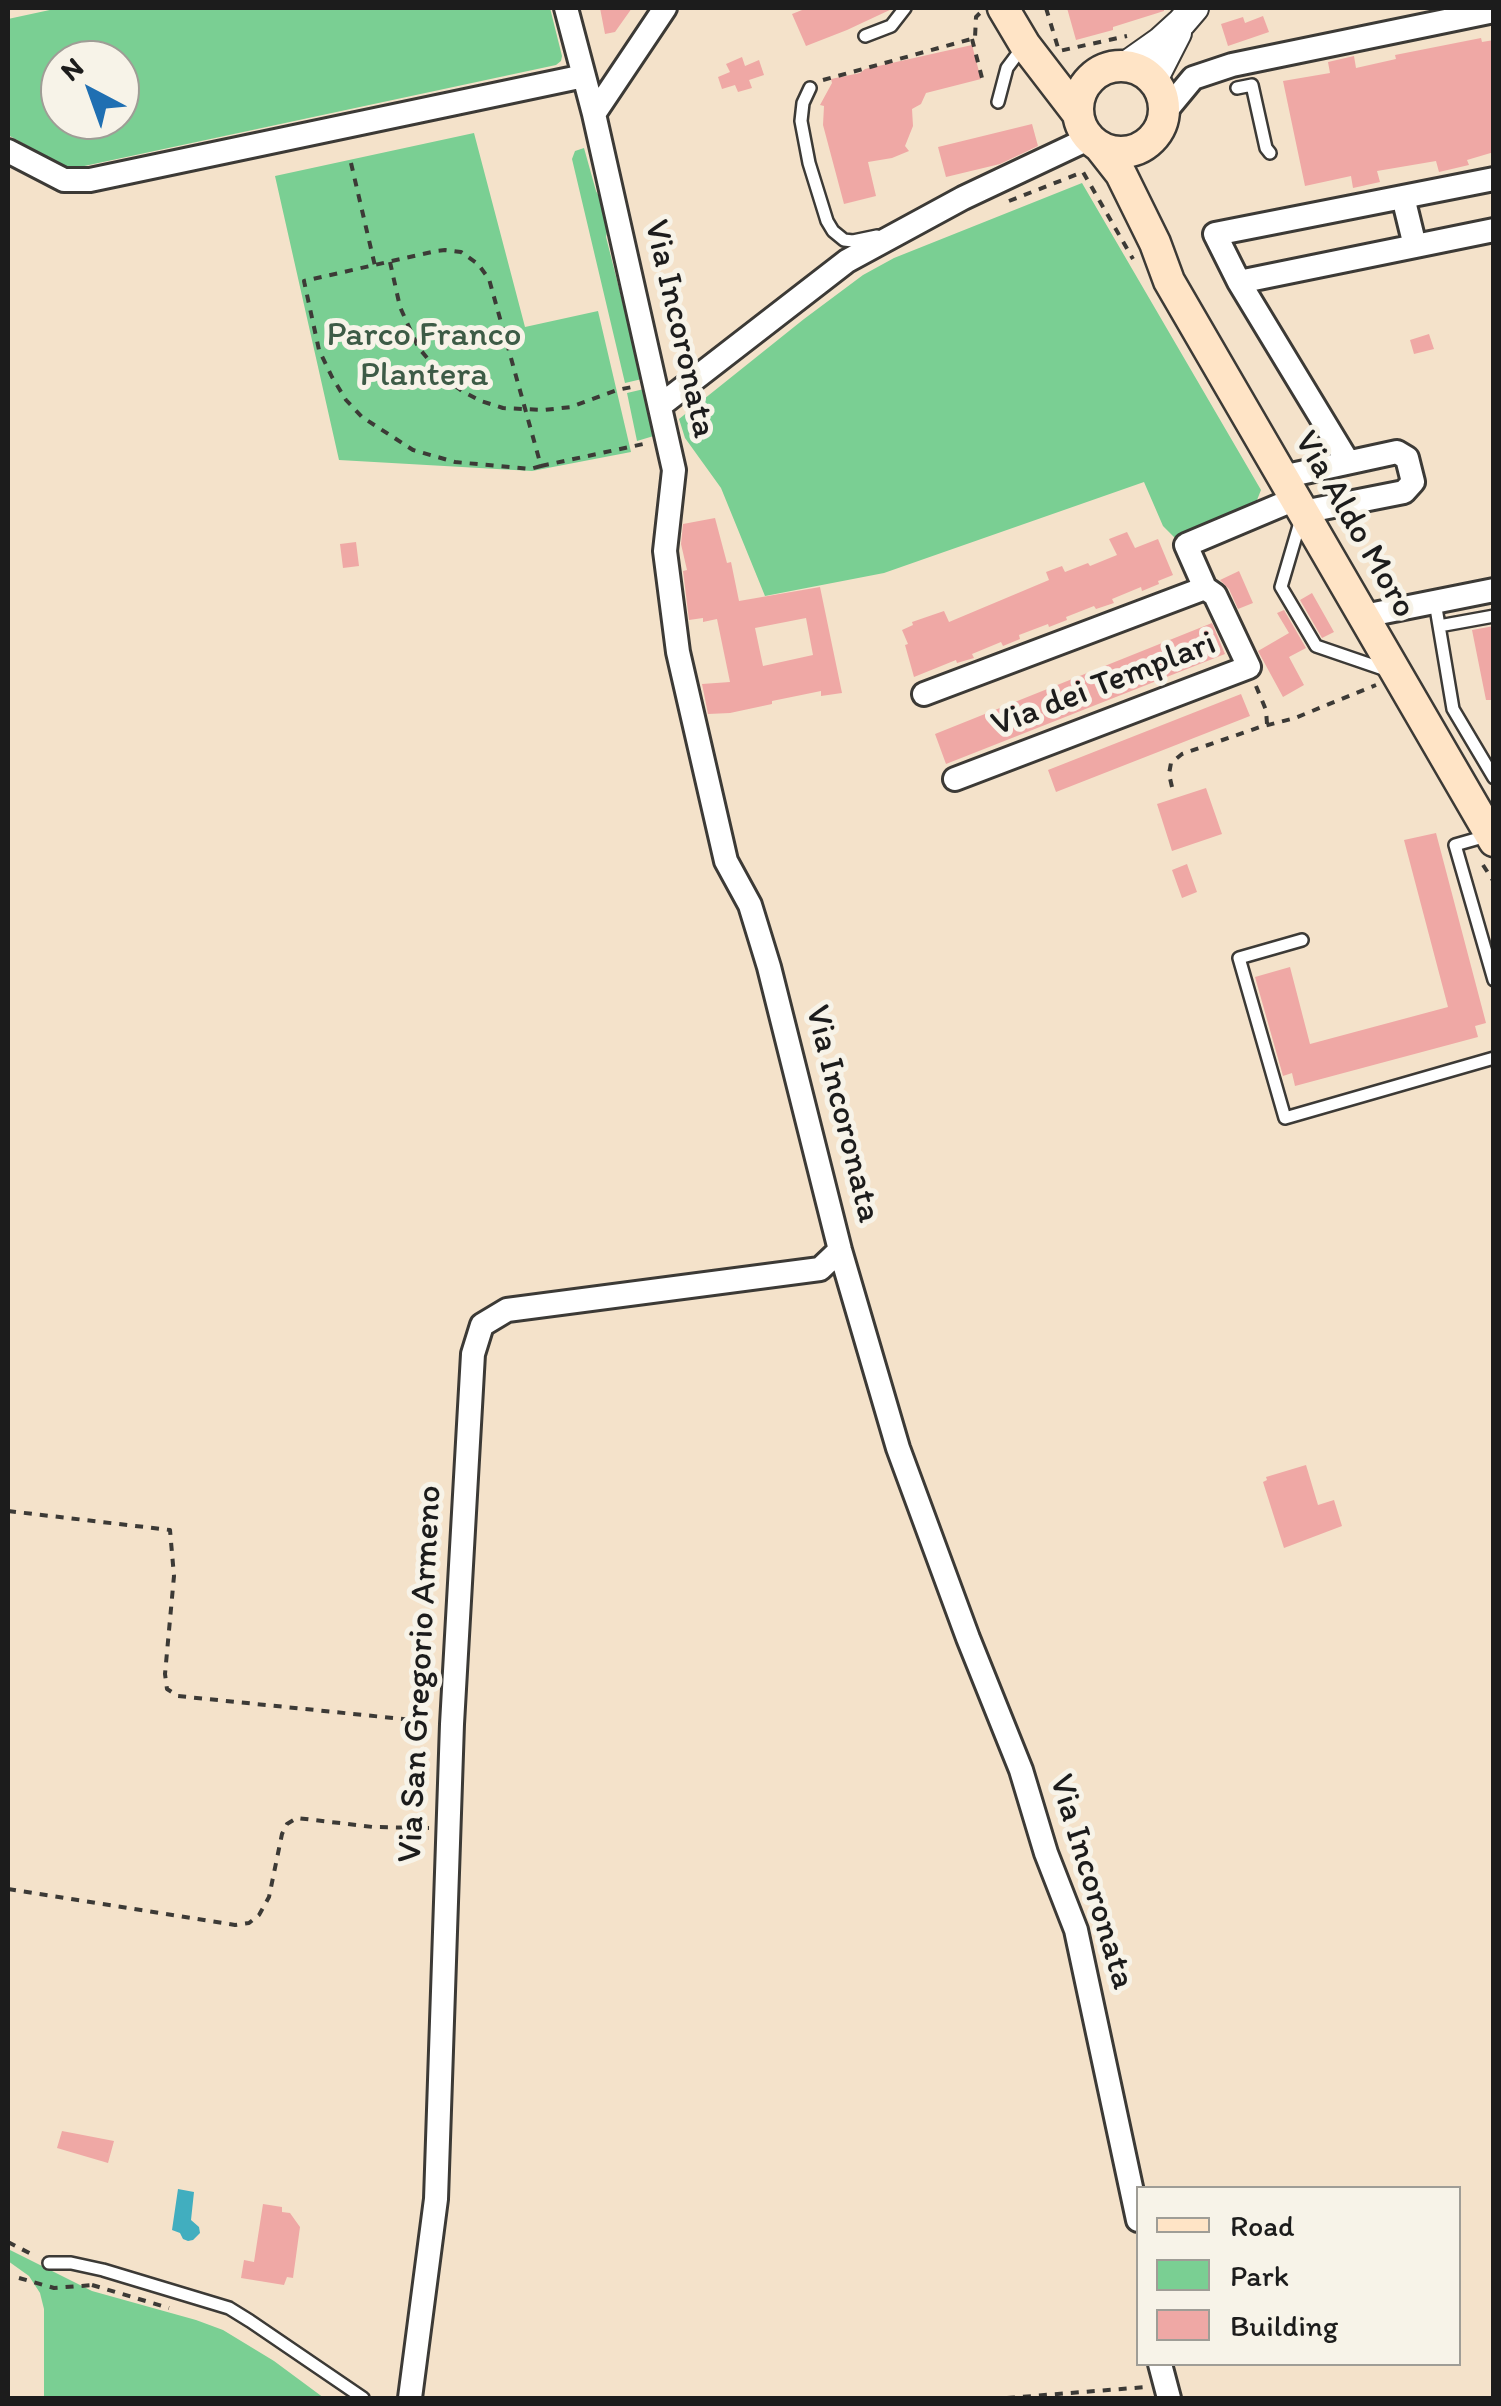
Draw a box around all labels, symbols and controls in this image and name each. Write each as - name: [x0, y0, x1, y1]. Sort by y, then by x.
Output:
- north arrow: [40, 40, 140, 140]
- text: N: [53, 50, 90, 88]
- street label: Via Incoronata: [634, 216, 724, 442]
- park label: Parco Franco Plantera: [326, 315, 522, 397]
- street label: Via Aldo Moro: [1284, 424, 1424, 626]
- street label: Via dei Templari: [986, 623, 1222, 747]
- street label: Via Incoronata: [795, 1001, 889, 1227]
- street label: Via San Gregorio Armeno: [390, 1484, 452, 1864]
- street label: Via Incoronata: [1038, 1770, 1144, 1994]
- legend: [1136, 2186, 1461, 2366]
- text: Road: [1230, 2207, 1295, 2244]
- text: Park: [1230, 2257, 1289, 2294]
- text: Building: [1230, 2307, 1338, 2344]

